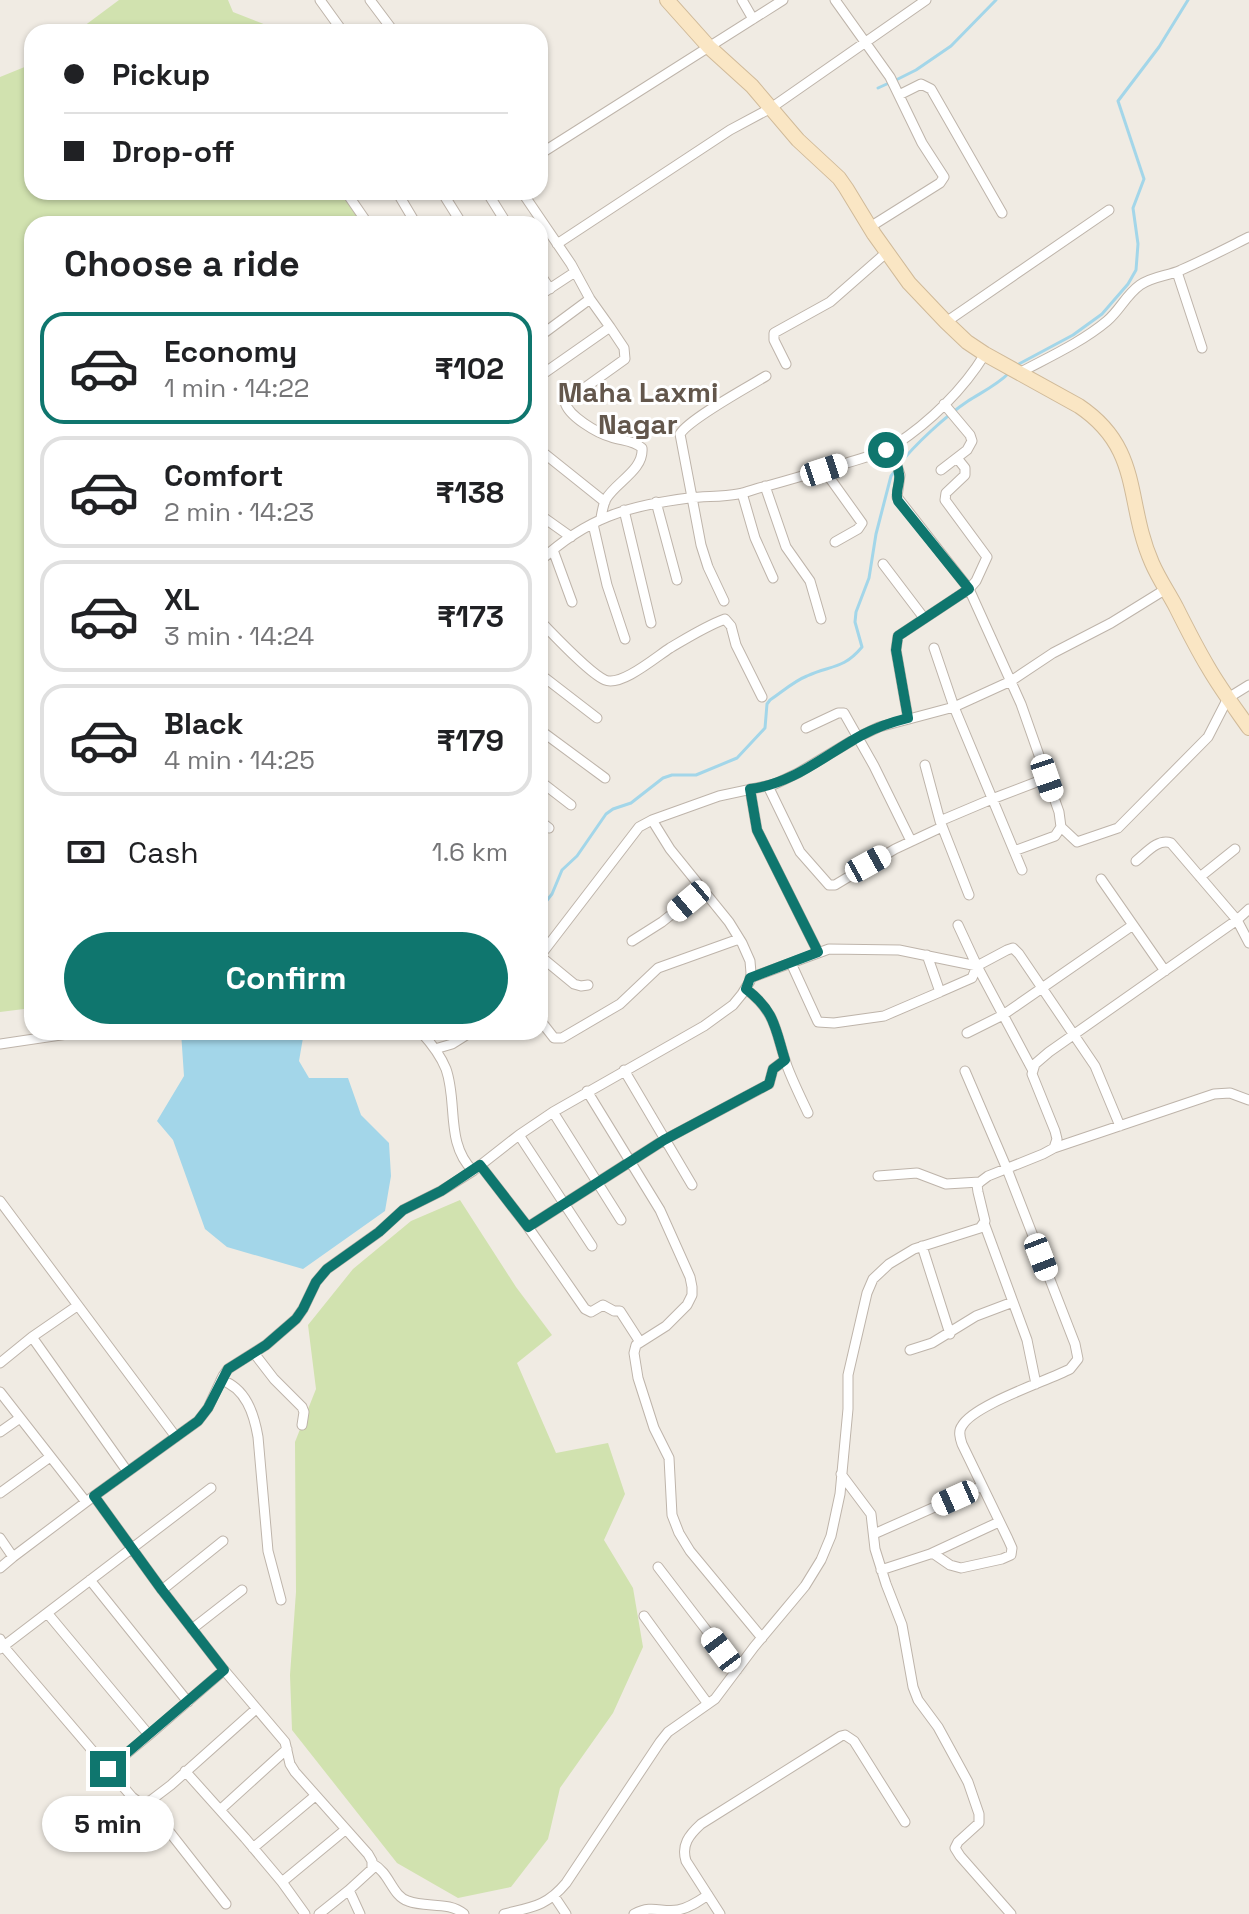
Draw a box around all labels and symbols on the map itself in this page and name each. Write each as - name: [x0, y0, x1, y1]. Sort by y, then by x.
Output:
- district label: Maha Laxmi Nagar: [558, 374, 718, 442]
- route start: [868, 432, 904, 468]
- car: [797, 451, 851, 489]
- car: [1028, 751, 1066, 805]
- car: [841, 842, 895, 886]
- car: [663, 876, 715, 926]
- car: [1021, 1230, 1061, 1284]
- car: [928, 1477, 982, 1519]
- car: [697, 1624, 745, 1676]
- route end: [90, 1751, 126, 1787]
- callout: 5 min: [42, 1797, 174, 1853]

